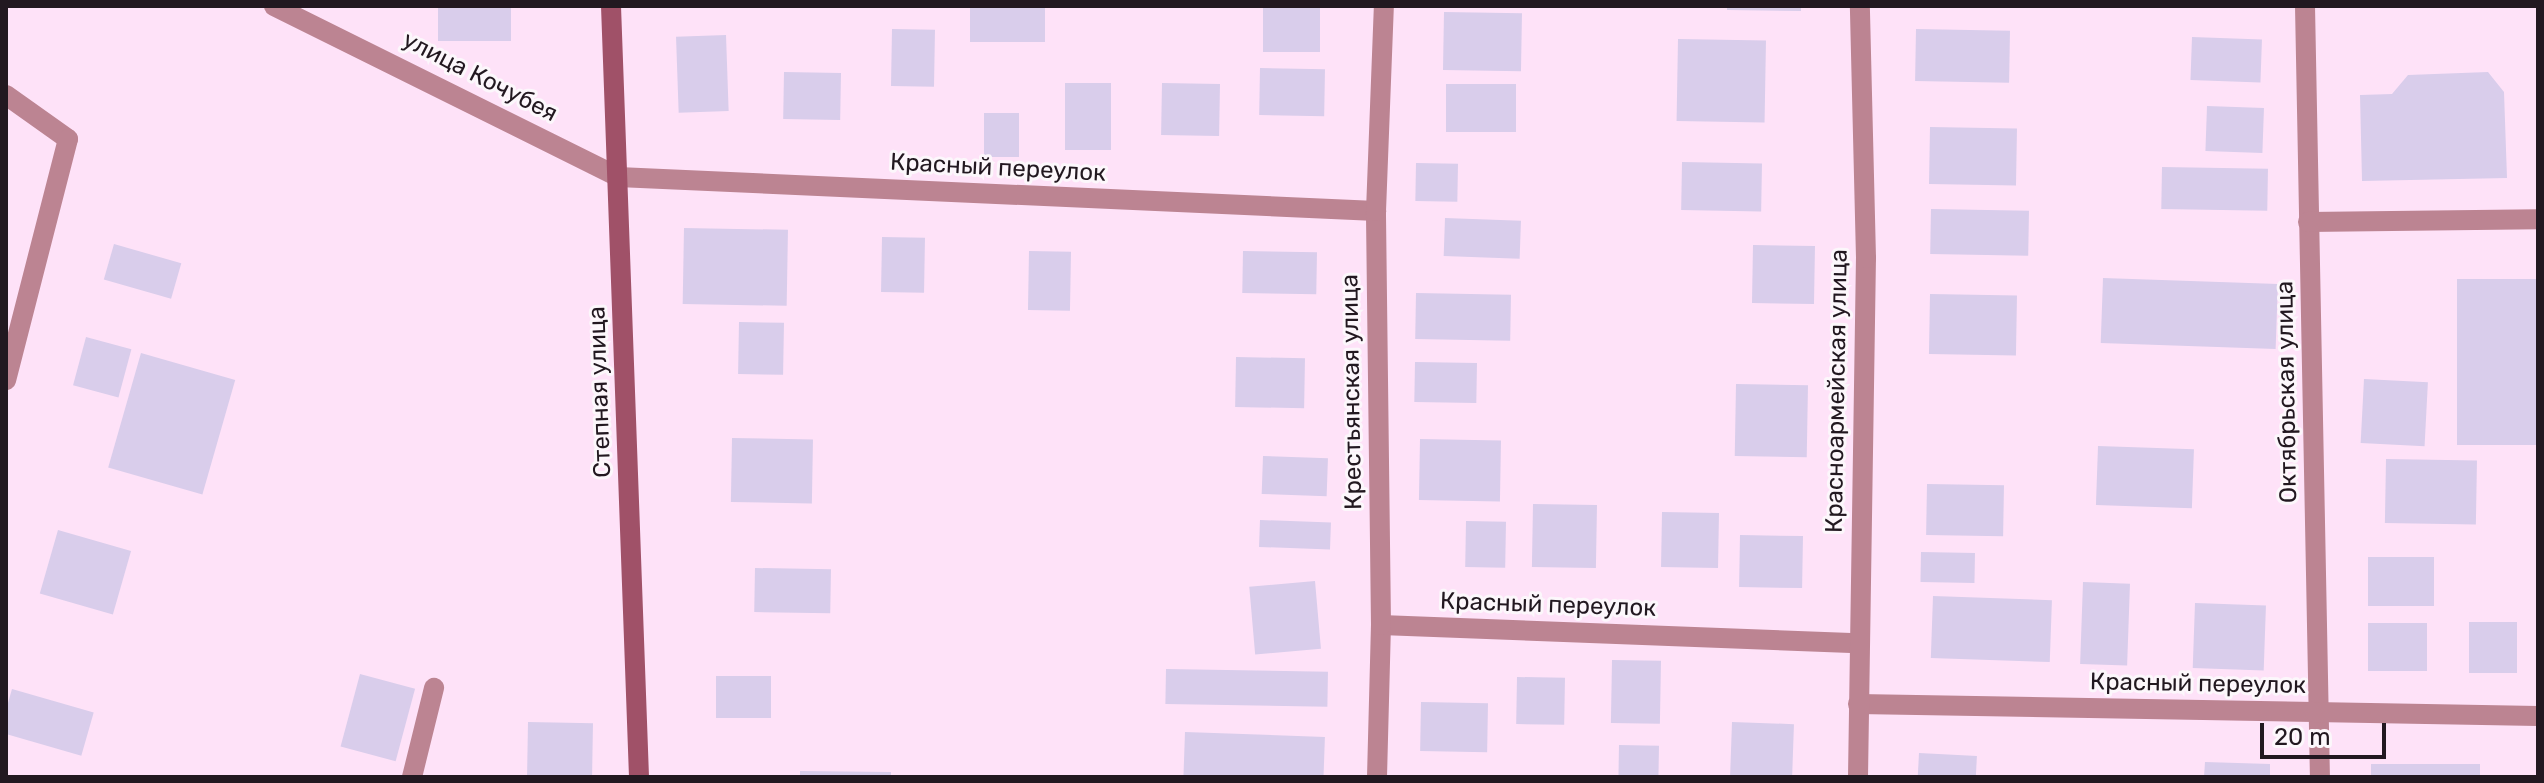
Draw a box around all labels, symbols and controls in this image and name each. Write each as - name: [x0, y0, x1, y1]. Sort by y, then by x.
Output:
- street label: улица Кочубея: [398, 26, 562, 128]
- street label: Красный переулок: [889, 148, 1107, 188]
- street label: Красноармейская улица: [1820, 249, 1854, 533]
- street label: Крестьянская улица: [1336, 274, 1368, 510]
- street label: Октябрьская улица: [2271, 281, 2303, 503]
- street label: Степная улица: [583, 306, 617, 478]
- street label: Красный переулок: [1439, 587, 1657, 623]
- street label: Красный переулок: [2090, 668, 2306, 700]
- scale bar: [2264, 707, 2390, 757]
- text: 20 m: [2274, 723, 2331, 751]

